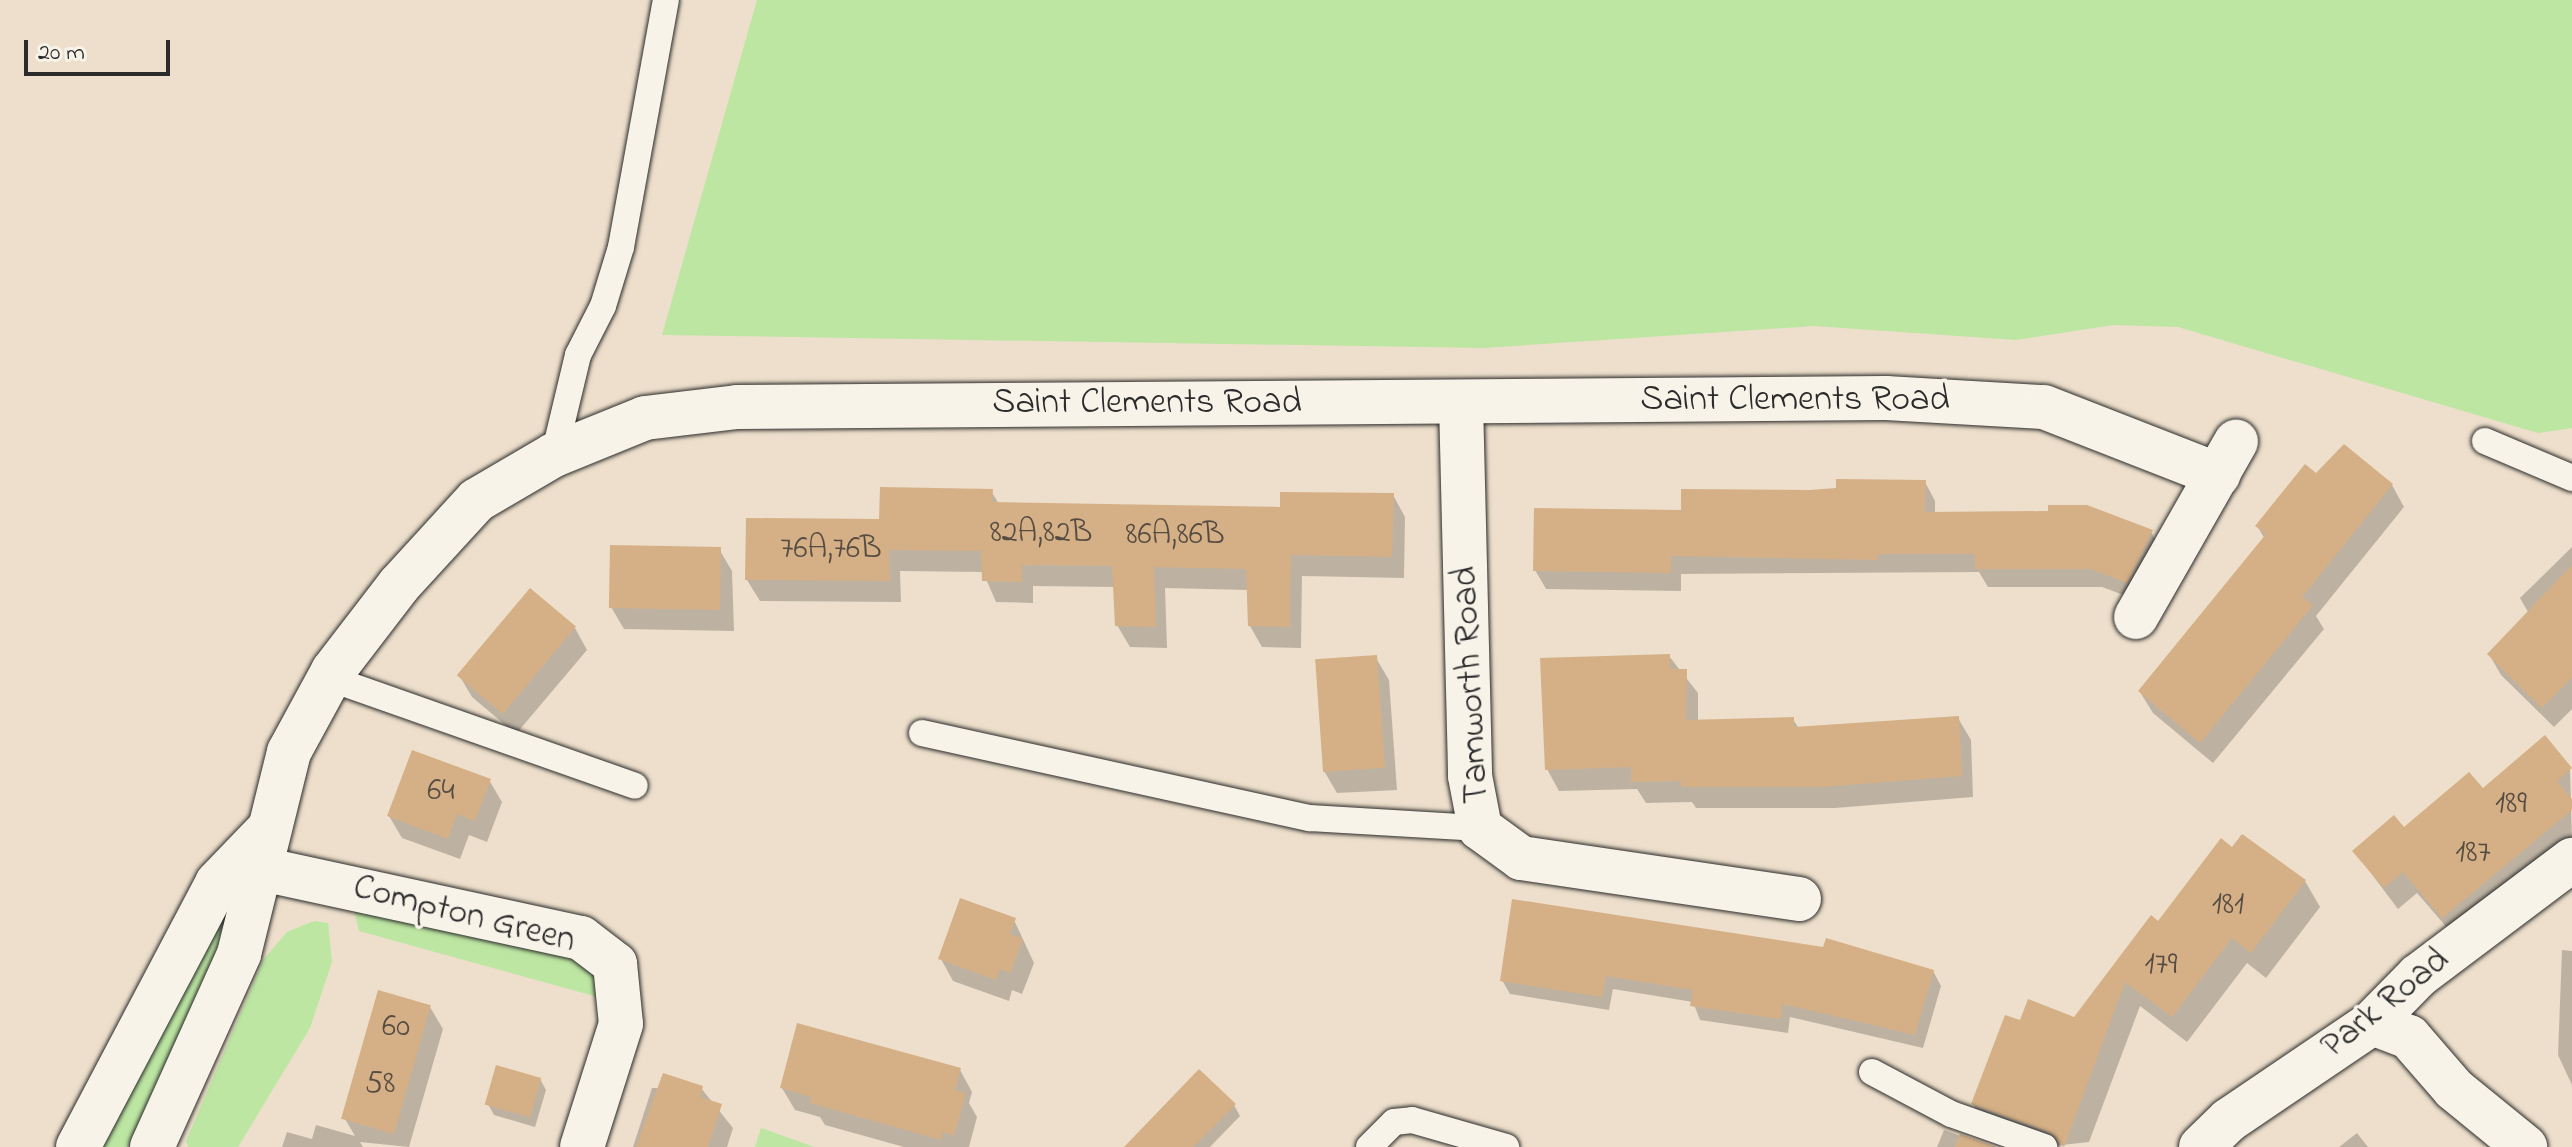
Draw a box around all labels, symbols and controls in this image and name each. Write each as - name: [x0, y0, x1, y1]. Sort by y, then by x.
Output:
- scale bar: [28, 24, 174, 74]
- text: 20 m: [38, 36, 85, 71]
- street label: Saint Clements Road: [1640, 379, 1950, 423]
- street label: Saint Clements Road: [992, 382, 1302, 426]
- house number: 82A,82B: [990, 515, 1092, 553]
- house number: 86A,86B: [1126, 517, 1224, 555]
- house number: 76A,76B: [780, 531, 882, 569]
- street label: Tamworth Road: [1444, 565, 1500, 805]
- house number: 64: [427, 773, 455, 811]
- house number: 189: [2495, 786, 2527, 824]
- house number: 187: [2455, 835, 2491, 873]
- street label: Compton Green: [348, 867, 580, 963]
- house number: 181: [2212, 887, 2244, 925]
- street label: Park Road: [2313, 939, 2459, 1069]
- house number: 179: [2145, 947, 2177, 985]
- house number: 60: [382, 1009, 410, 1047]
- house number: 58: [365, 1066, 395, 1104]

